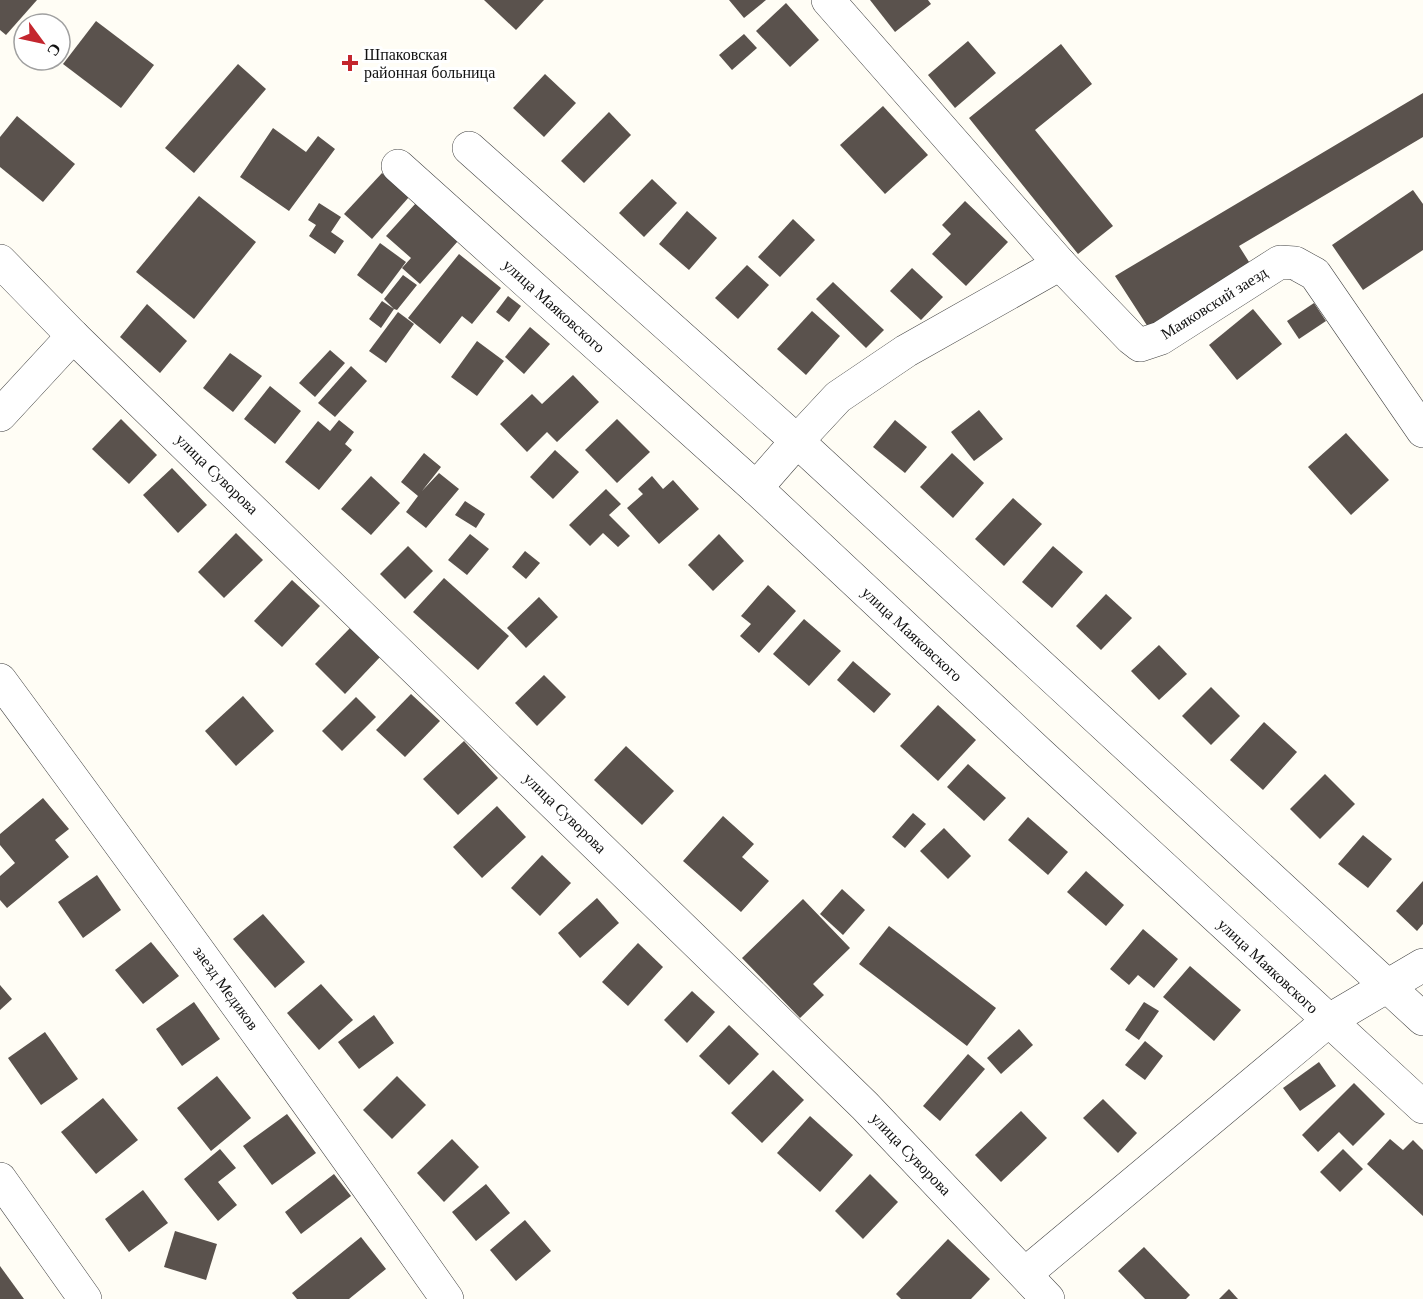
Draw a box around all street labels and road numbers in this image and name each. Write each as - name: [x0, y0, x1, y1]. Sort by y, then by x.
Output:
- street label: улица Маяковского: [499, 256, 608, 357]
- street label: Маяковский заезд: [1158, 263, 1271, 343]
- street label: улица Суворова: [172, 430, 262, 518]
- street label: улица Маяковского: [858, 583, 966, 686]
- street label: улица Суворова: [520, 769, 610, 857]
- street label: улица Маяковского: [1214, 915, 1322, 1018]
- street label: заезд Медиков: [189, 943, 262, 1034]
- street label: улица Суворова: [867, 1109, 955, 1199]

